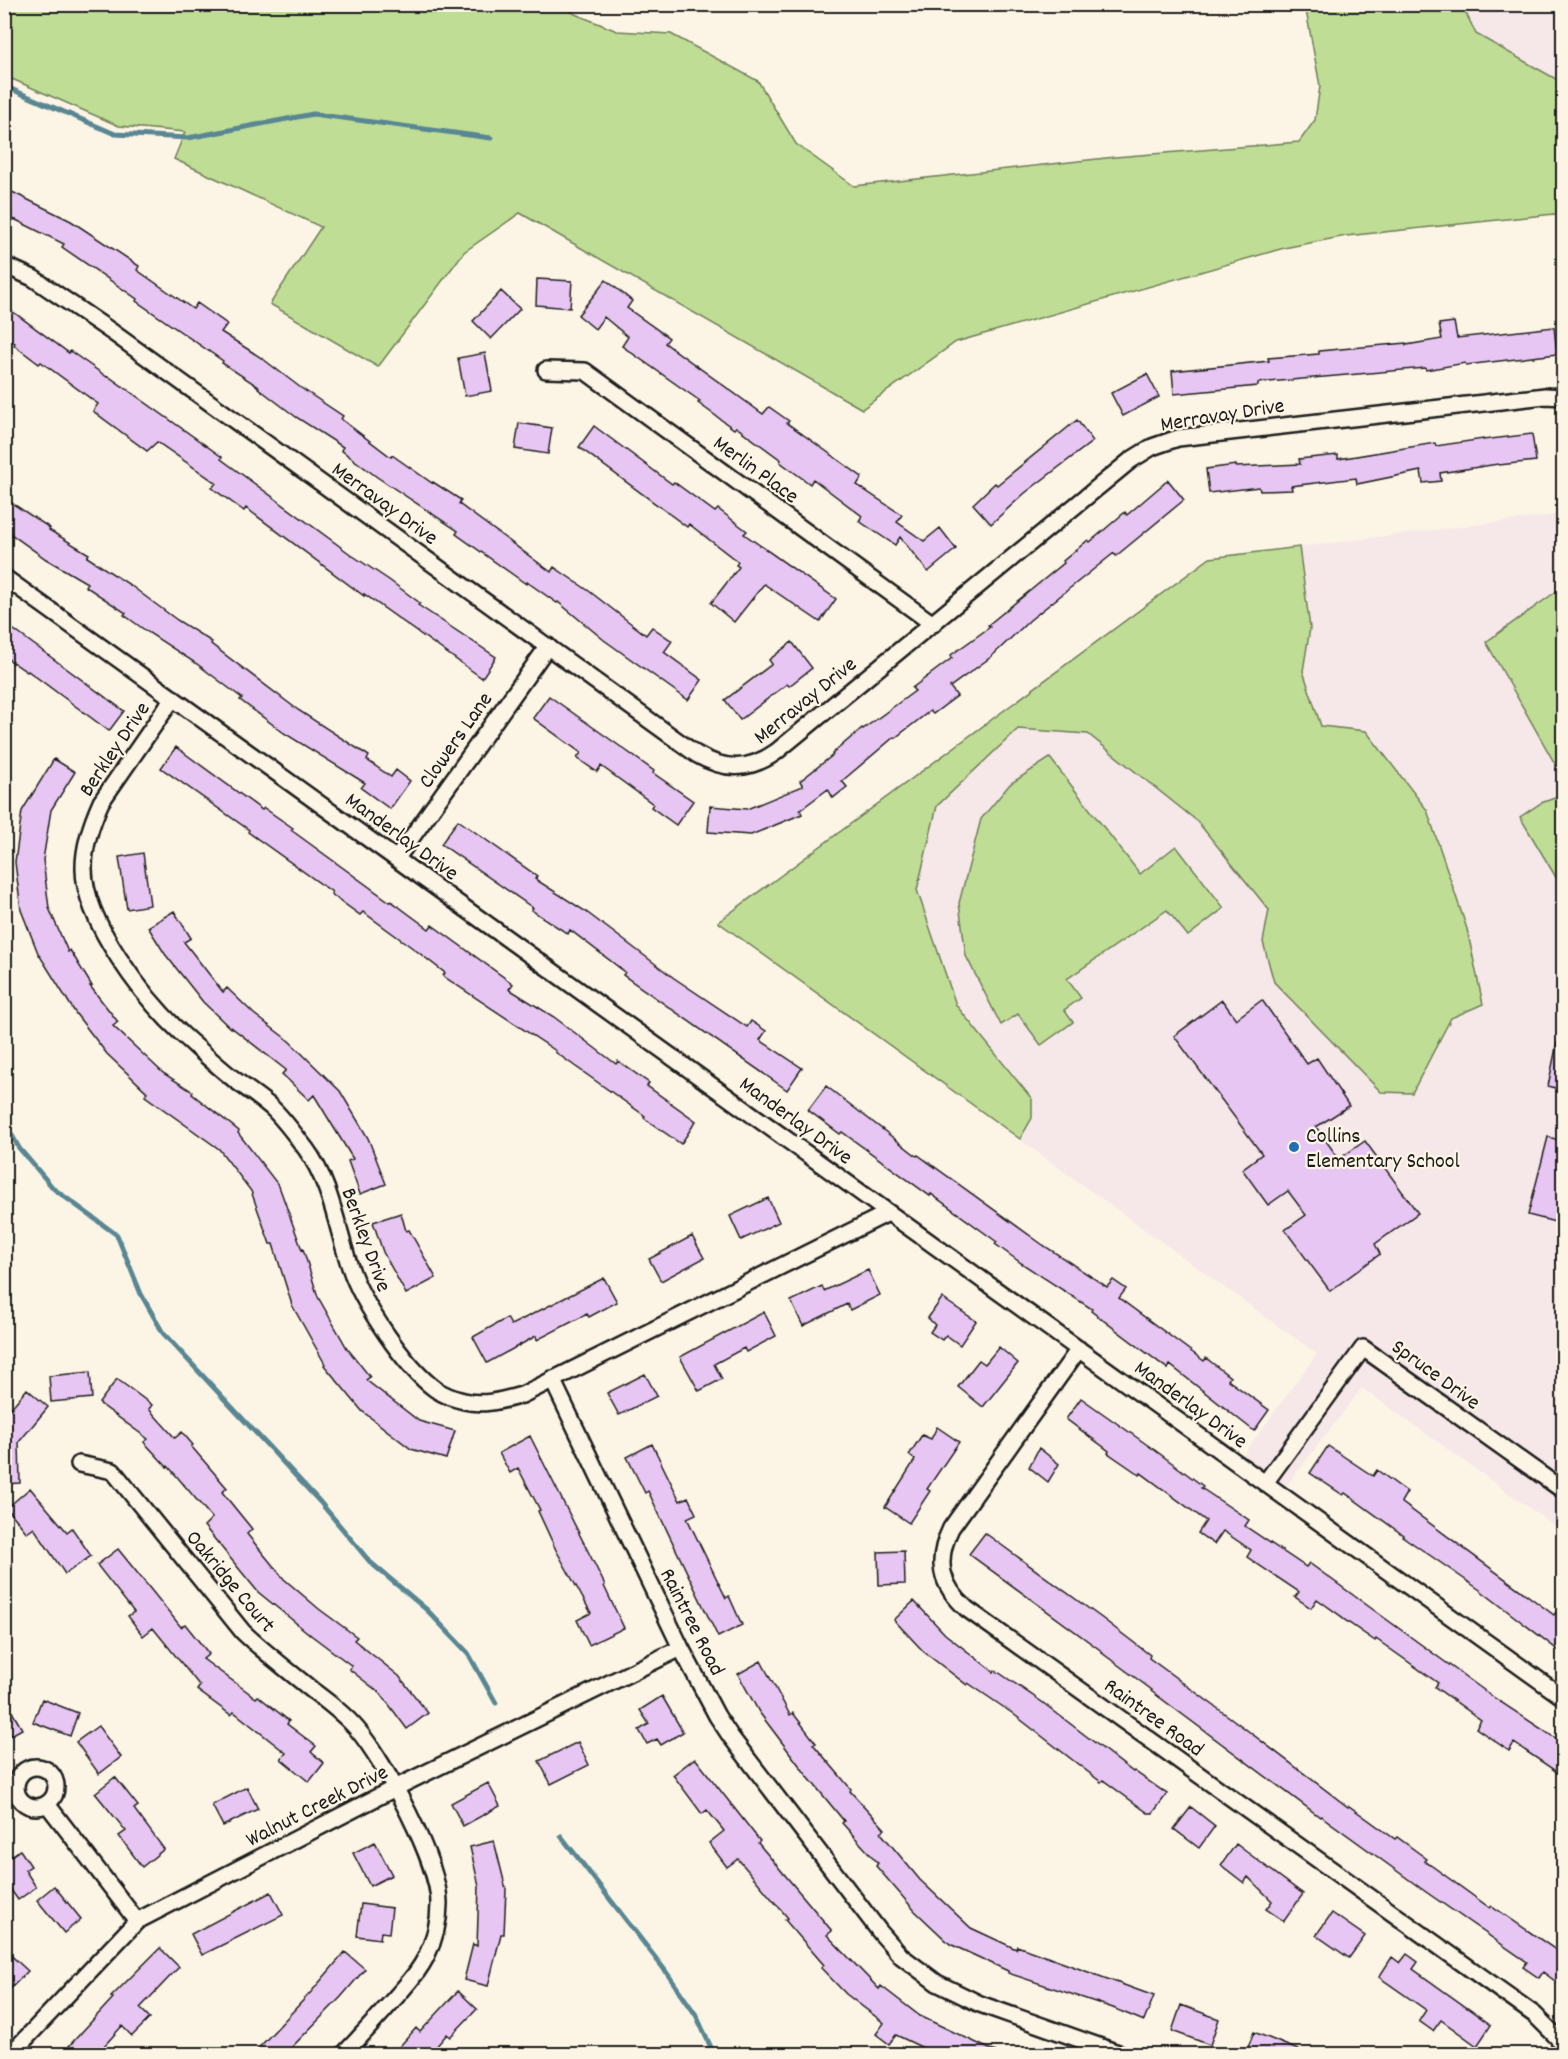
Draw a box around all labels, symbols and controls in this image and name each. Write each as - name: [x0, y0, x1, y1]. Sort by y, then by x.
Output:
- street label: Merravay Drive: [1158, 391, 1287, 442]
- street label: Merlin Place: [706, 429, 804, 513]
- street label: Merravay Drive: [324, 456, 444, 554]
- street label: Merravay Drive: [748, 650, 865, 753]
- street label: Clowers Lane: [412, 687, 502, 796]
- street label: Berkley Drive: [73, 696, 159, 804]
- street label: Manderlay Drive: [338, 786, 464, 890]
- street label: Manderlay Drive: [732, 1070, 858, 1174]
- place label: Collins Elementary School: [1306, 1122, 1460, 1178]
- marker: Collins Elementary School: [1287, 1140, 1301, 1154]
- street label: Berkley Drive: [332, 1184, 398, 1297]
- street label: Spruce Drive: [1384, 1333, 1486, 1419]
- street label: Manderlay Drive: [1127, 1354, 1253, 1458]
- street label: Oakridge Court: [177, 1524, 281, 1640]
- street label: Raintree Road: [651, 1563, 731, 1682]
- street label: Raintree Road: [1096, 1672, 1209, 1766]
- street label: Walnut Creek Drive: [241, 1758, 394, 1856]

